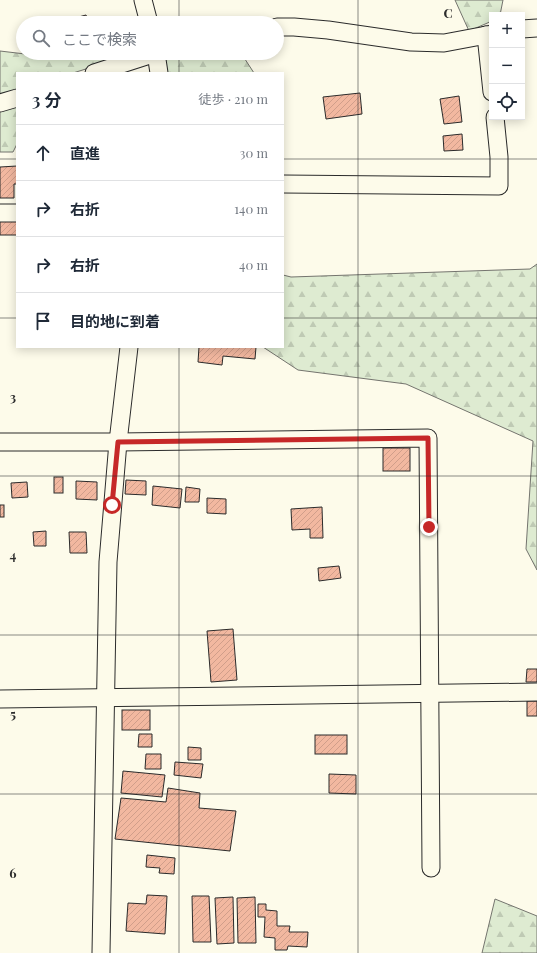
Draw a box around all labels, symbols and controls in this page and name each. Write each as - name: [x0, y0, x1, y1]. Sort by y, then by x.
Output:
- text: C: [443, 4, 453, 21]
- map controls: [489, 12, 525, 120]
- button: +: [489, 12, 525, 48]
- search box: [16, 16, 284, 60]
- icon: search: [30, 27, 52, 49]
- text: ここで検索: [62, 29, 137, 49]
- button: −: [489, 48, 525, 84]
- button: locate: [489, 84, 525, 120]
- text: 3 分: [32, 88, 61, 110]
- text: 徒歩 · 210 m: [198, 90, 268, 107]
- icon: ahead: [32, 142, 54, 164]
- text: 直進: [70, 143, 100, 163]
- text: 30 m: [240, 144, 268, 161]
- icon: right: [32, 198, 54, 220]
- text: 右折: [70, 199, 100, 219]
- text: 140 m: [234, 200, 268, 217]
- icon: right: [32, 254, 54, 276]
- text: 右折: [70, 255, 100, 275]
- text: 40 m: [239, 256, 268, 273]
- icon: arrive: [32, 310, 54, 332]
- text: 目的地に到着: [70, 311, 160, 331]
- text: 3: [10, 388, 16, 405]
- route start: [103, 496, 121, 514]
- route end: [420, 518, 438, 536]
- text: 4: [10, 546, 17, 563]
- text: 5: [10, 705, 16, 722]
- text: 6: [9, 864, 17, 881]

